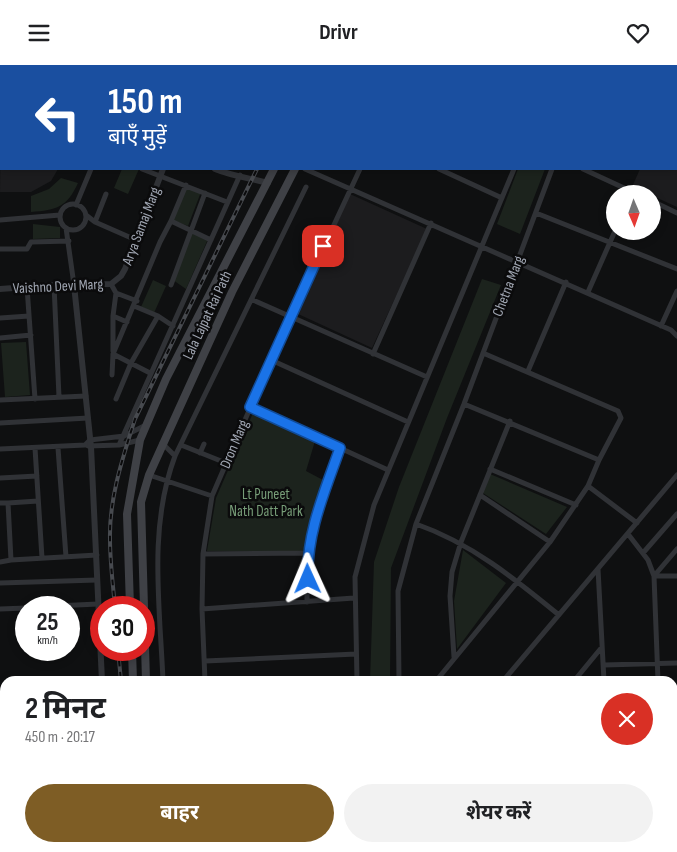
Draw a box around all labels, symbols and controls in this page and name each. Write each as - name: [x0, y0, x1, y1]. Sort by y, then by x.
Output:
- icon: menu: [25, 19, 53, 47]
- text: Drivr: [319, 19, 358, 46]
- icon: heart: [624, 19, 652, 47]
- text: 150 m: [108, 81, 182, 124]
- icon: left: [25, 85, 90, 150]
- text: बाएँ मुड़ें: [108, 124, 167, 151]
- street label: Arya Samaj Marg: [118, 184, 165, 269]
- north arrow: [606, 185, 661, 240]
- map controls: [606, 185, 661, 240]
- pin: [302, 225, 344, 267]
- icon: arrive: [309, 232, 337, 260]
- street label: Chetna Marg: [488, 253, 529, 319]
- street label: Lala Lajpat Rai Path: [179, 268, 236, 363]
- street label: Vaishno Devi Marg: [12, 275, 104, 298]
- street label: Dron Marg: [216, 417, 253, 471]
- park label: Lt Puneet Nath Datt Park: [229, 485, 303, 521]
- position arrow: [281, 552, 333, 604]
- speed limit sign: 30: [90, 596, 155, 661]
- text: 25: [37, 607, 58, 638]
- text: km/h: [37, 633, 58, 648]
- text: 2 मिनट: [25, 691, 106, 727]
- button: close: [601, 693, 653, 745]
- text: 450 m · 20:17: [25, 728, 95, 747]
- button: बाहर: [25, 784, 334, 842]
- button: शेयर करें: [344, 784, 653, 842]

